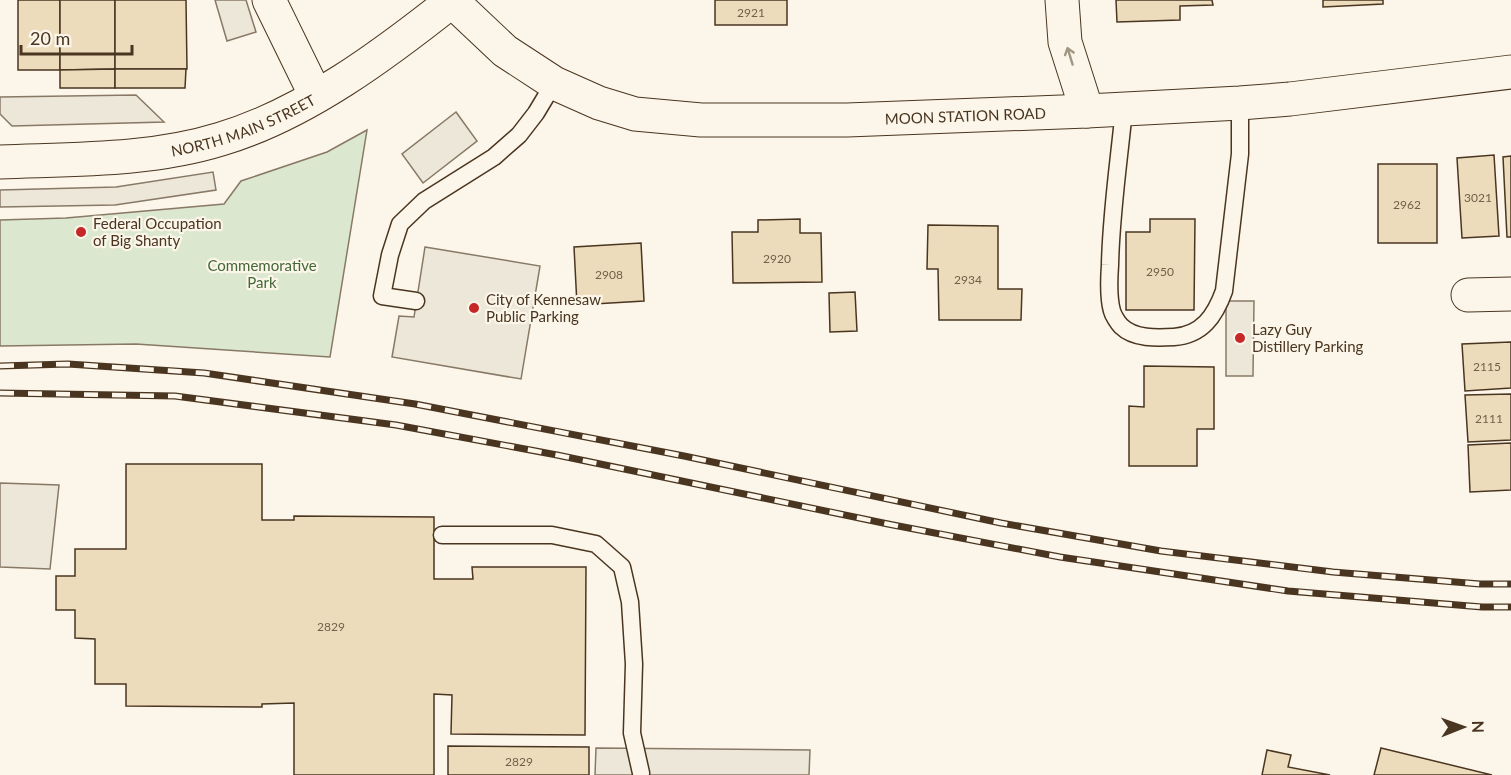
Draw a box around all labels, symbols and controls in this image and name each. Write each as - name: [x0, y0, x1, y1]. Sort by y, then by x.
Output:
- house number: 2921: [737, 5, 765, 20]
- scale bar: [21, 18, 132, 56]
- text: 20 m: [30, 27, 70, 49]
- one-way arrow: [1064, 47, 1075, 66]
- street label: NORTH MAIN STREET: [169, 90, 318, 160]
- street label: MOON STATION ROAD: [884, 104, 1046, 128]
- house number: 3021: [1464, 190, 1492, 205]
- house number: 2962: [1393, 197, 1421, 212]
- place label: Federal Occupation of Big Shanty: [93, 214, 222, 249]
- marker: Federal Occupation of Big Shanty: [74, 225, 88, 239]
- house number: 2920: [763, 251, 791, 266]
- park label: Commemorative Park: [207, 256, 317, 291]
- house number: 2950: [1146, 264, 1174, 279]
- house number: 2908: [595, 267, 623, 282]
- house number: 2934: [954, 272, 982, 287]
- place label: City of Kennesaw Public Parking: [486, 290, 601, 325]
- marker: City of Kennesaw Public Parking: [467, 301, 481, 315]
- place label: Lazy Guy Distillery Parking: [1252, 320, 1364, 355]
- marker: Lazy Guy Distillery Parking: [1233, 331, 1247, 345]
- house number: 2115: [1473, 359, 1501, 374]
- house number: 2111: [1475, 411, 1503, 426]
- house number: 2829: [317, 619, 345, 634]
- north arrow: [1433, 697, 1493, 757]
- text: N: [1469, 720, 1488, 733]
- house number: 2829: [505, 754, 533, 769]

